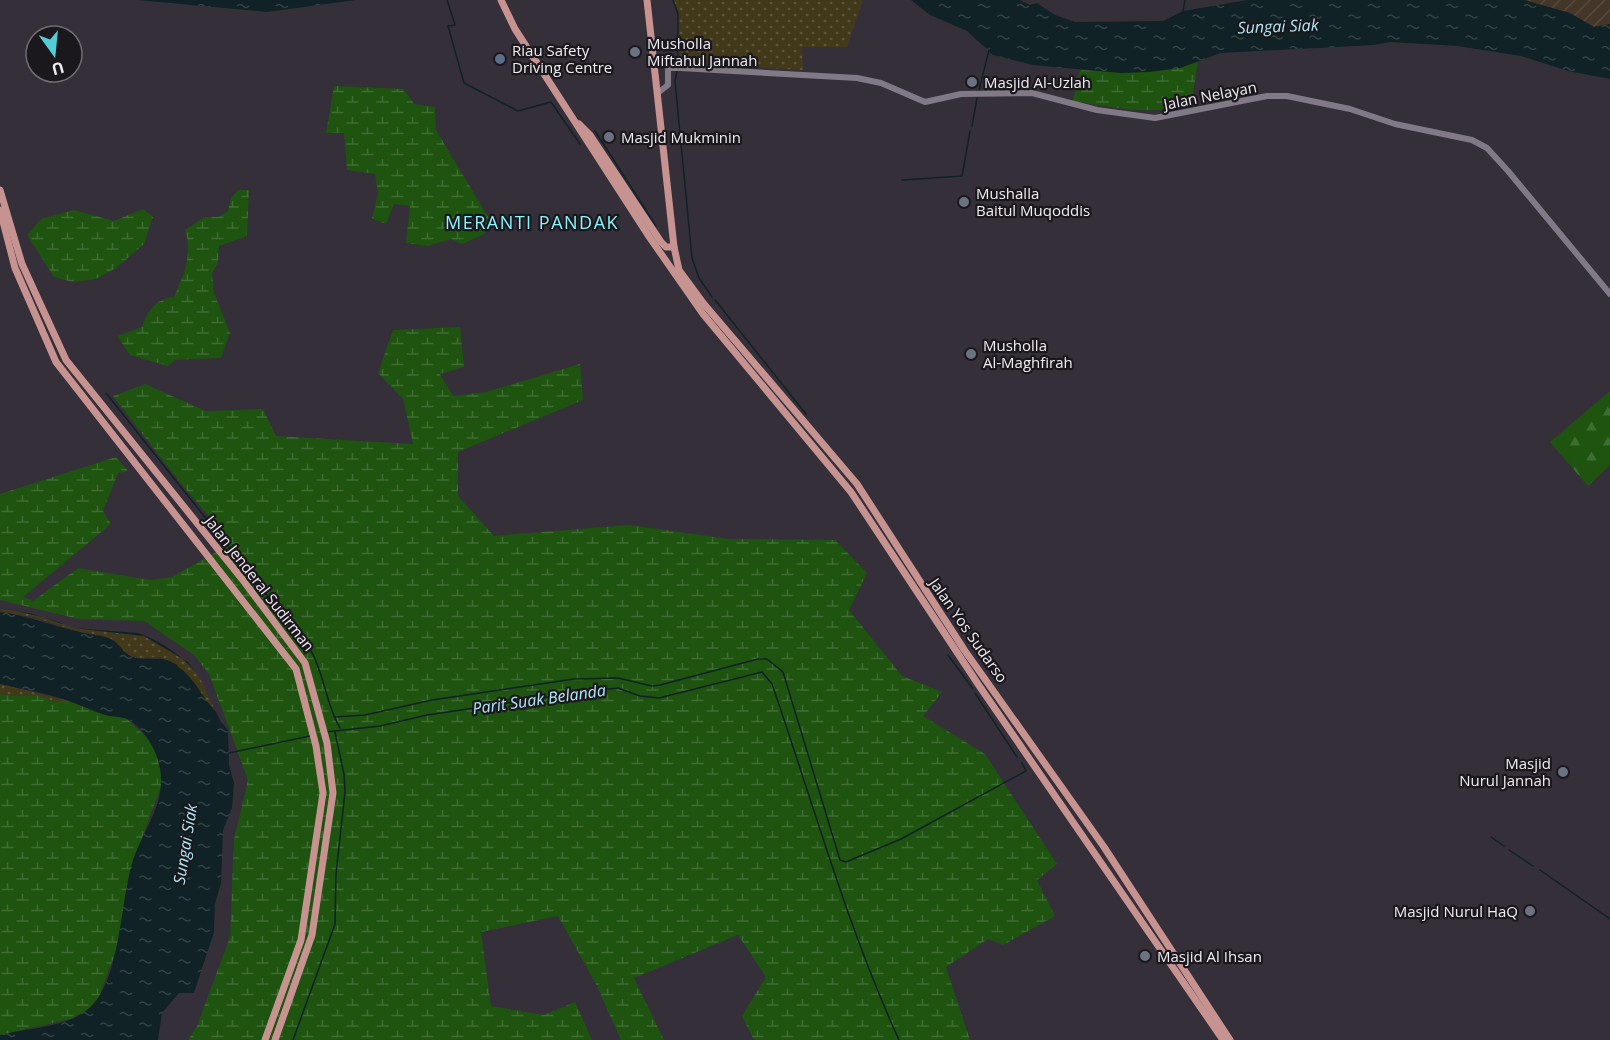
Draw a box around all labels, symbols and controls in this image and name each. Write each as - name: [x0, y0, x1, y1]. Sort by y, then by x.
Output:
- water label: Sungai Siak: [1237, 14, 1320, 38]
- north arrow: [24, 24, 84, 84]
- place label: Musholla Miftahul Jannah: [647, 33, 757, 70]
- place label: Riau Safety Driving Centre: [512, 40, 612, 77]
- marker: Musholla Miftahul Jannah: [628, 45, 642, 59]
- marker: Riau Safety Driving Centre: [493, 52, 507, 66]
- text: U: [49, 56, 67, 81]
- place label: Masjid Al-Uzlah: [984, 72, 1091, 92]
- marker: Masjid Al-Uzlah: [965, 75, 979, 89]
- street label: Jalan Nelayan: [1160, 76, 1258, 114]
- place label: Masjid Mukminin: [621, 127, 741, 147]
- marker: Masjid Mukminin: [602, 130, 616, 144]
- place label: Mushalla Baitul Muqoddis: [976, 183, 1090, 220]
- marker: Mushalla Baitul Muqoddis: [957, 195, 971, 209]
- district label: MERANTI PANDAK: [445, 210, 619, 234]
- place label: Musholla Al-Maghfirah: [983, 335, 1073, 372]
- marker: Musholla Al-Maghfirah: [964, 347, 978, 361]
- street label: Jalan Jenderal Sudirman: [200, 509, 319, 655]
- street label: Jalan Yos Sudarso: [924, 572, 1013, 686]
- water label: Parit Suak Belanda: [471, 679, 607, 719]
- place label: Masjid Nurul Jannah: [1459, 753, 1551, 790]
- marker: Masjid Nurul Jannah: [1556, 765, 1570, 779]
- water label: Sungai Siak: [168, 801, 202, 886]
- place label: Masjid Nurul HaQ: [1394, 901, 1518, 921]
- marker: Masjid Nurul HaQ: [1523, 904, 1537, 918]
- place label: Masjid Al Ihsan: [1157, 946, 1262, 966]
- marker: Masjid Al Ihsan: [1138, 949, 1152, 963]

